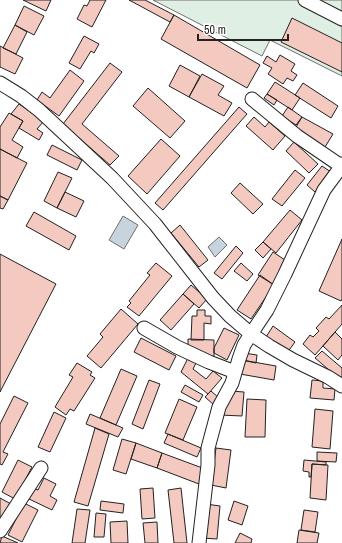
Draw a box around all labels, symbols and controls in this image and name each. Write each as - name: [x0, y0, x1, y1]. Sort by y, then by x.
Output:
- scale bar: [198, 16, 288, 42]
- text: 50 m: [204, 22, 226, 38]

